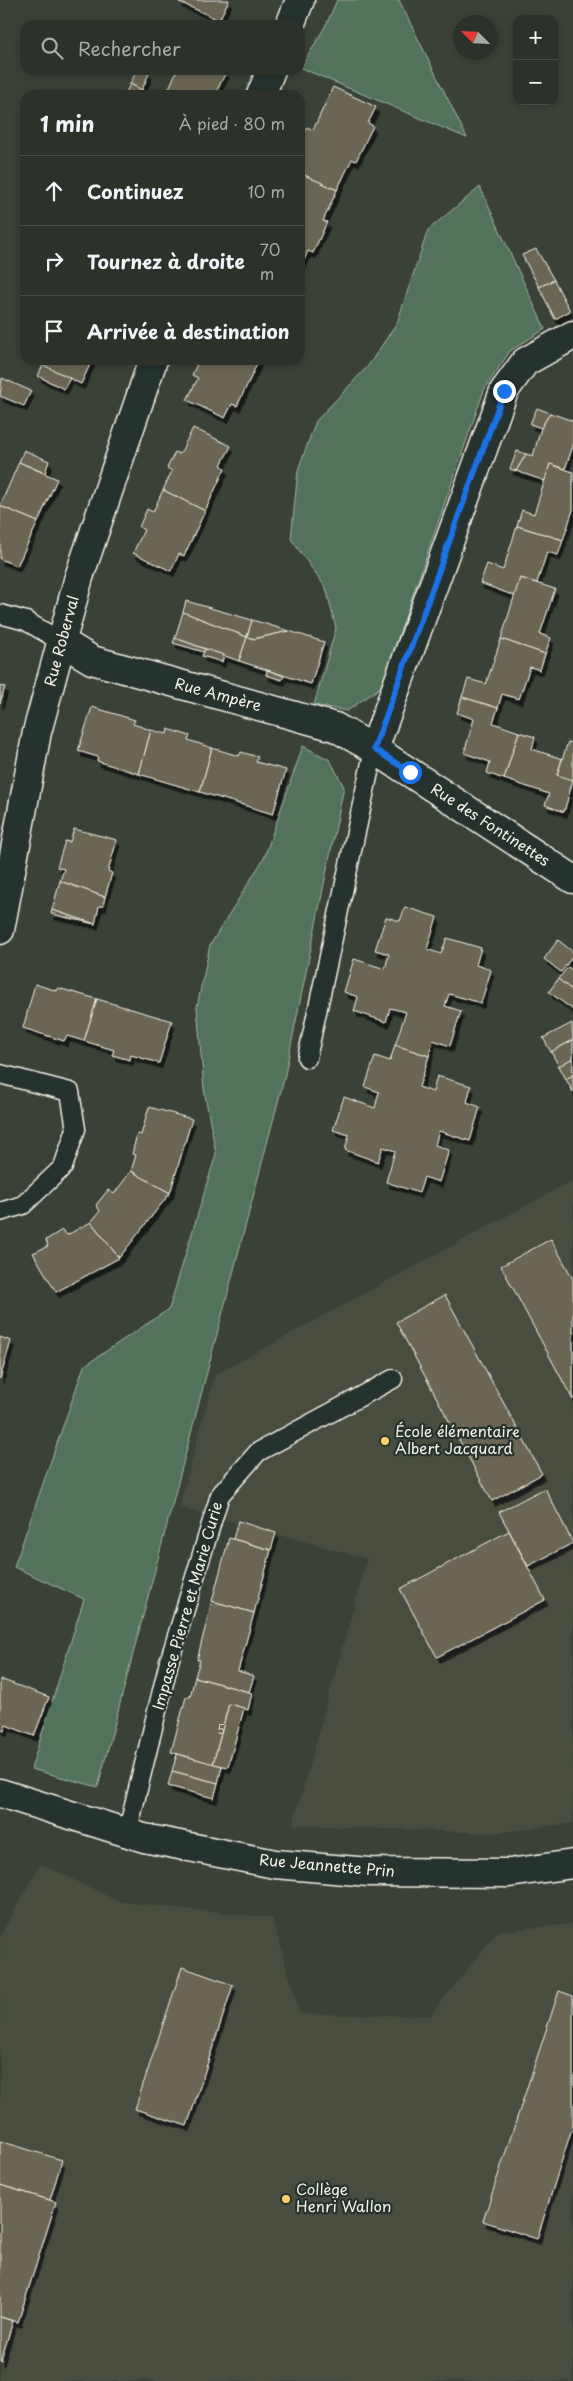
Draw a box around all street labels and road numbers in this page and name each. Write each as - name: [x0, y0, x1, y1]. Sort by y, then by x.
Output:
- street label: Rue Roberval: [37, 592, 84, 689]
- street label: Rue Ampère: [173, 671, 264, 716]
- street label: Rue des Fontinettes: [427, 777, 555, 871]
- street label: Impasse Pierre et Marie Curie: [146, 1499, 227, 1712]
- street label: Rue Jeannette Prin: [258, 1847, 396, 1882]

